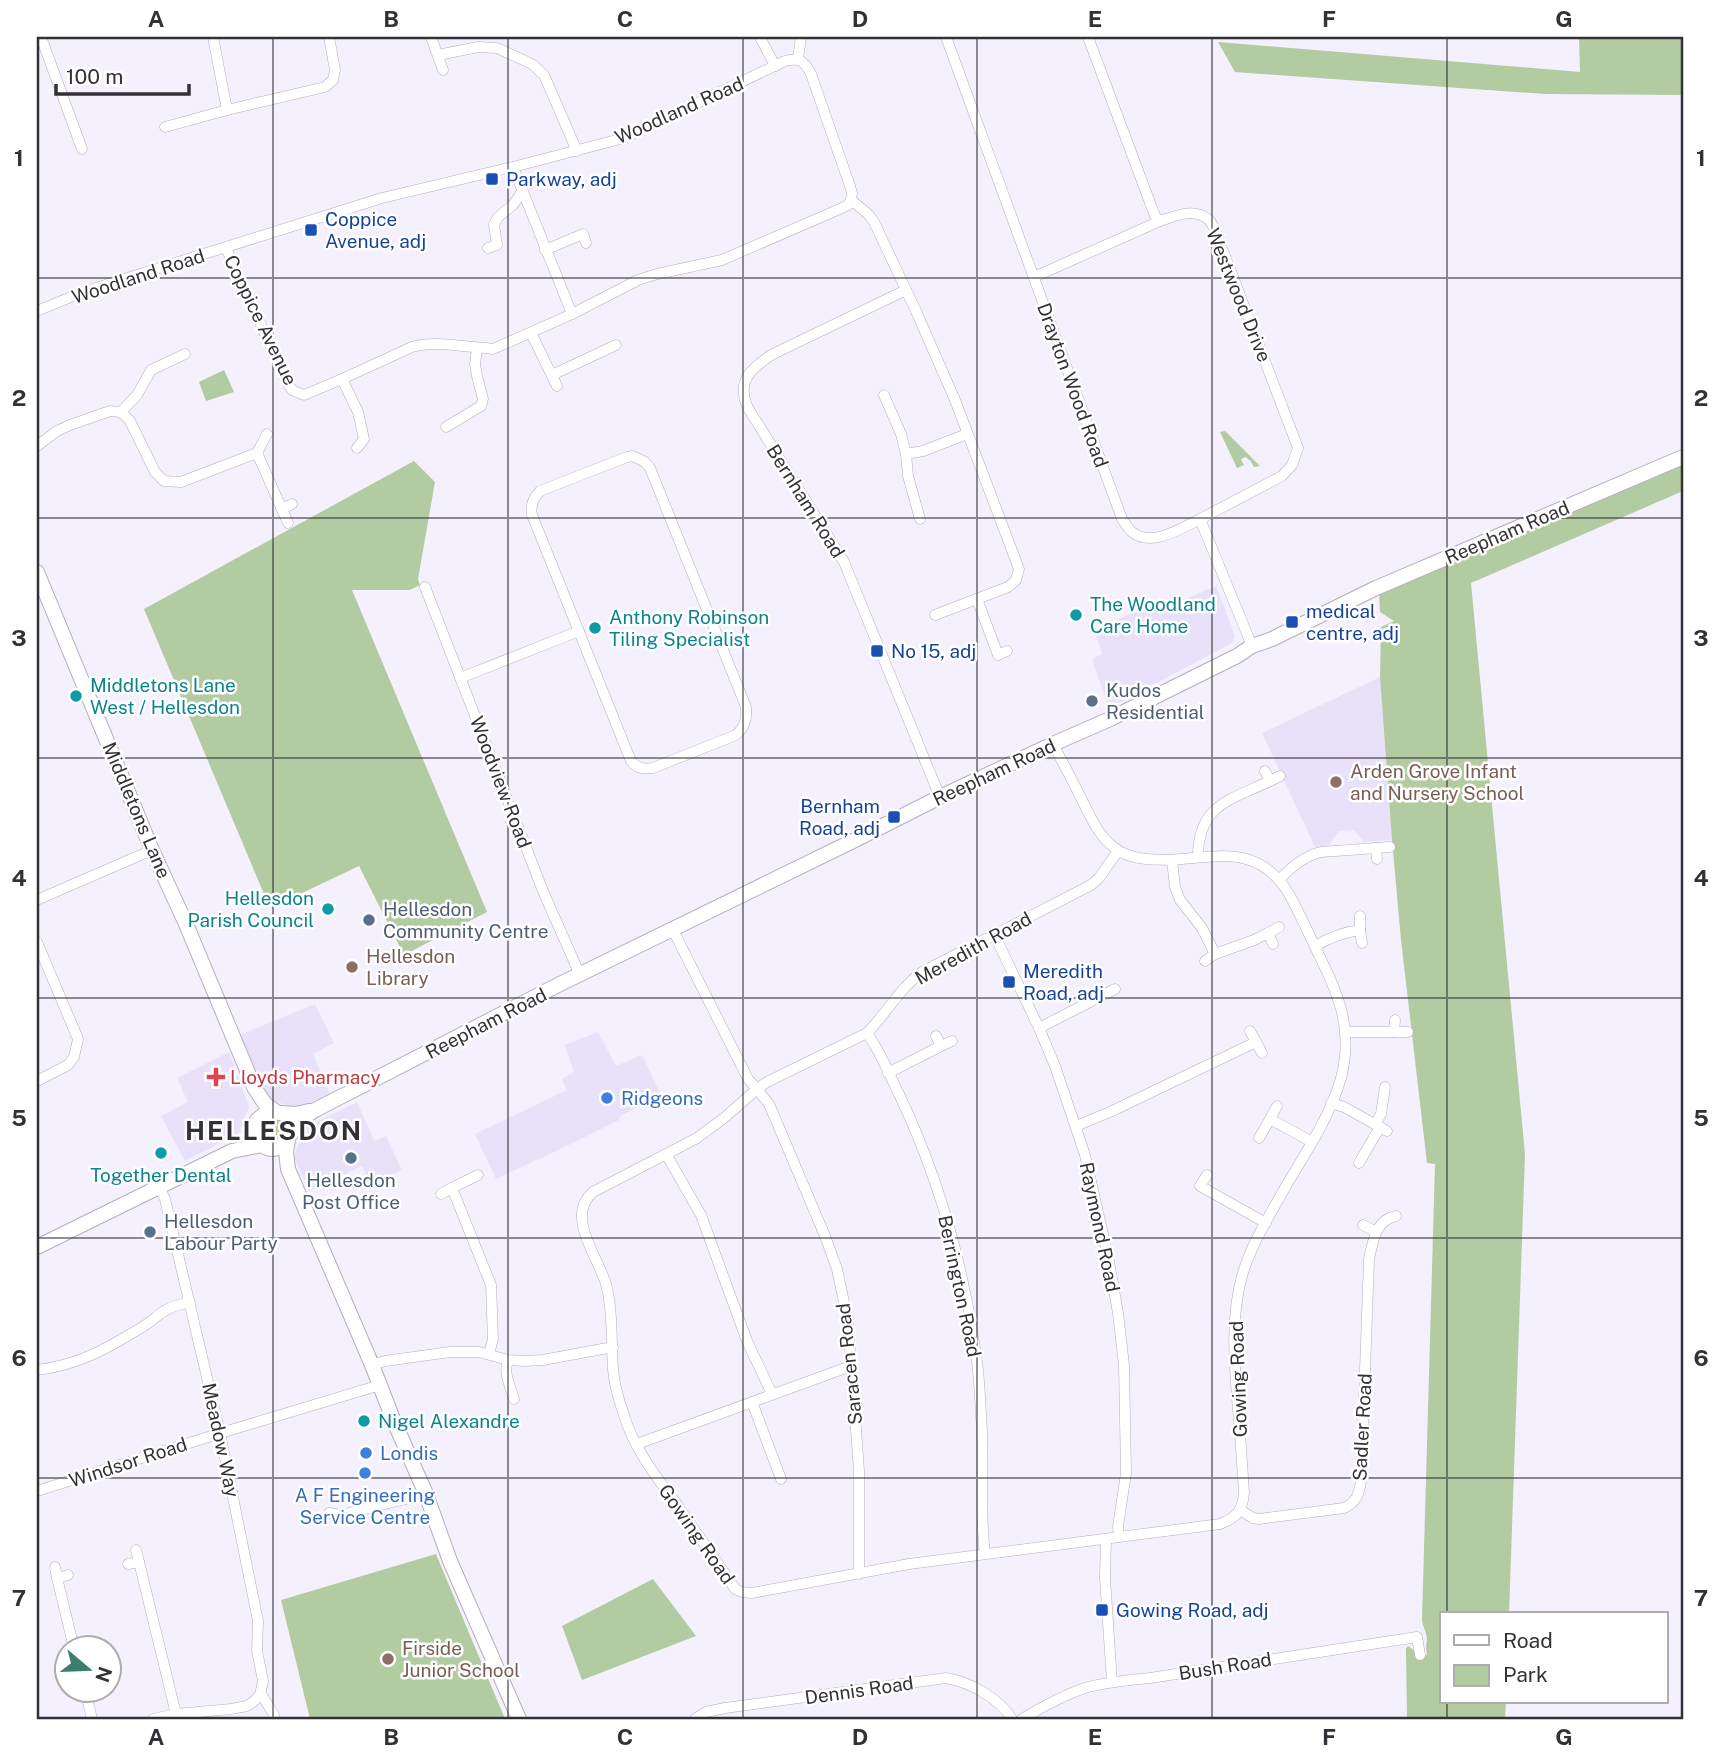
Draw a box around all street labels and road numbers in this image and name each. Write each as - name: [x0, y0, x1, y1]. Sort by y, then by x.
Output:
- street label: Woodland Road: [611, 72, 747, 148]
- street label: Westwood Drive: [1202, 225, 1276, 365]
- street label: Woodland Road: [69, 244, 207, 308]
- street label: Coppice Avenue: [220, 251, 302, 389]
- street label: Drayton Wood Road: [1033, 300, 1113, 470]
- street label: Bernham Road: [762, 440, 850, 562]
- street label: Reepham Road: [1442, 496, 1572, 568]
- street label: Woodview Road: [466, 713, 536, 851]
- street label: Reepham Road: [929, 734, 1059, 810]
- street label: Middletons Lane: [98, 739, 176, 881]
- street label: Meredith Road: [911, 907, 1035, 989]
- street label: Reepham Road: [422, 983, 550, 1063]
- street label: Raymond Road: [1076, 1160, 1124, 1294]
- street label: Berrington Road: [934, 1213, 986, 1359]
- street label: Saracen Road: [832, 1302, 866, 1426]
- street label: Gowing Road: [1225, 1320, 1251, 1438]
- street label: Sadler Road: [1348, 1373, 1376, 1481]
- street label: Meadow Way: [198, 1381, 244, 1499]
- street label: Windsor Road: [66, 1433, 190, 1491]
- street label: Gowing Road: [655, 1480, 739, 1588]
- street label: Bush Road: [1177, 1648, 1273, 1684]
- street label: Dennis Road: [803, 1671, 915, 1709]

